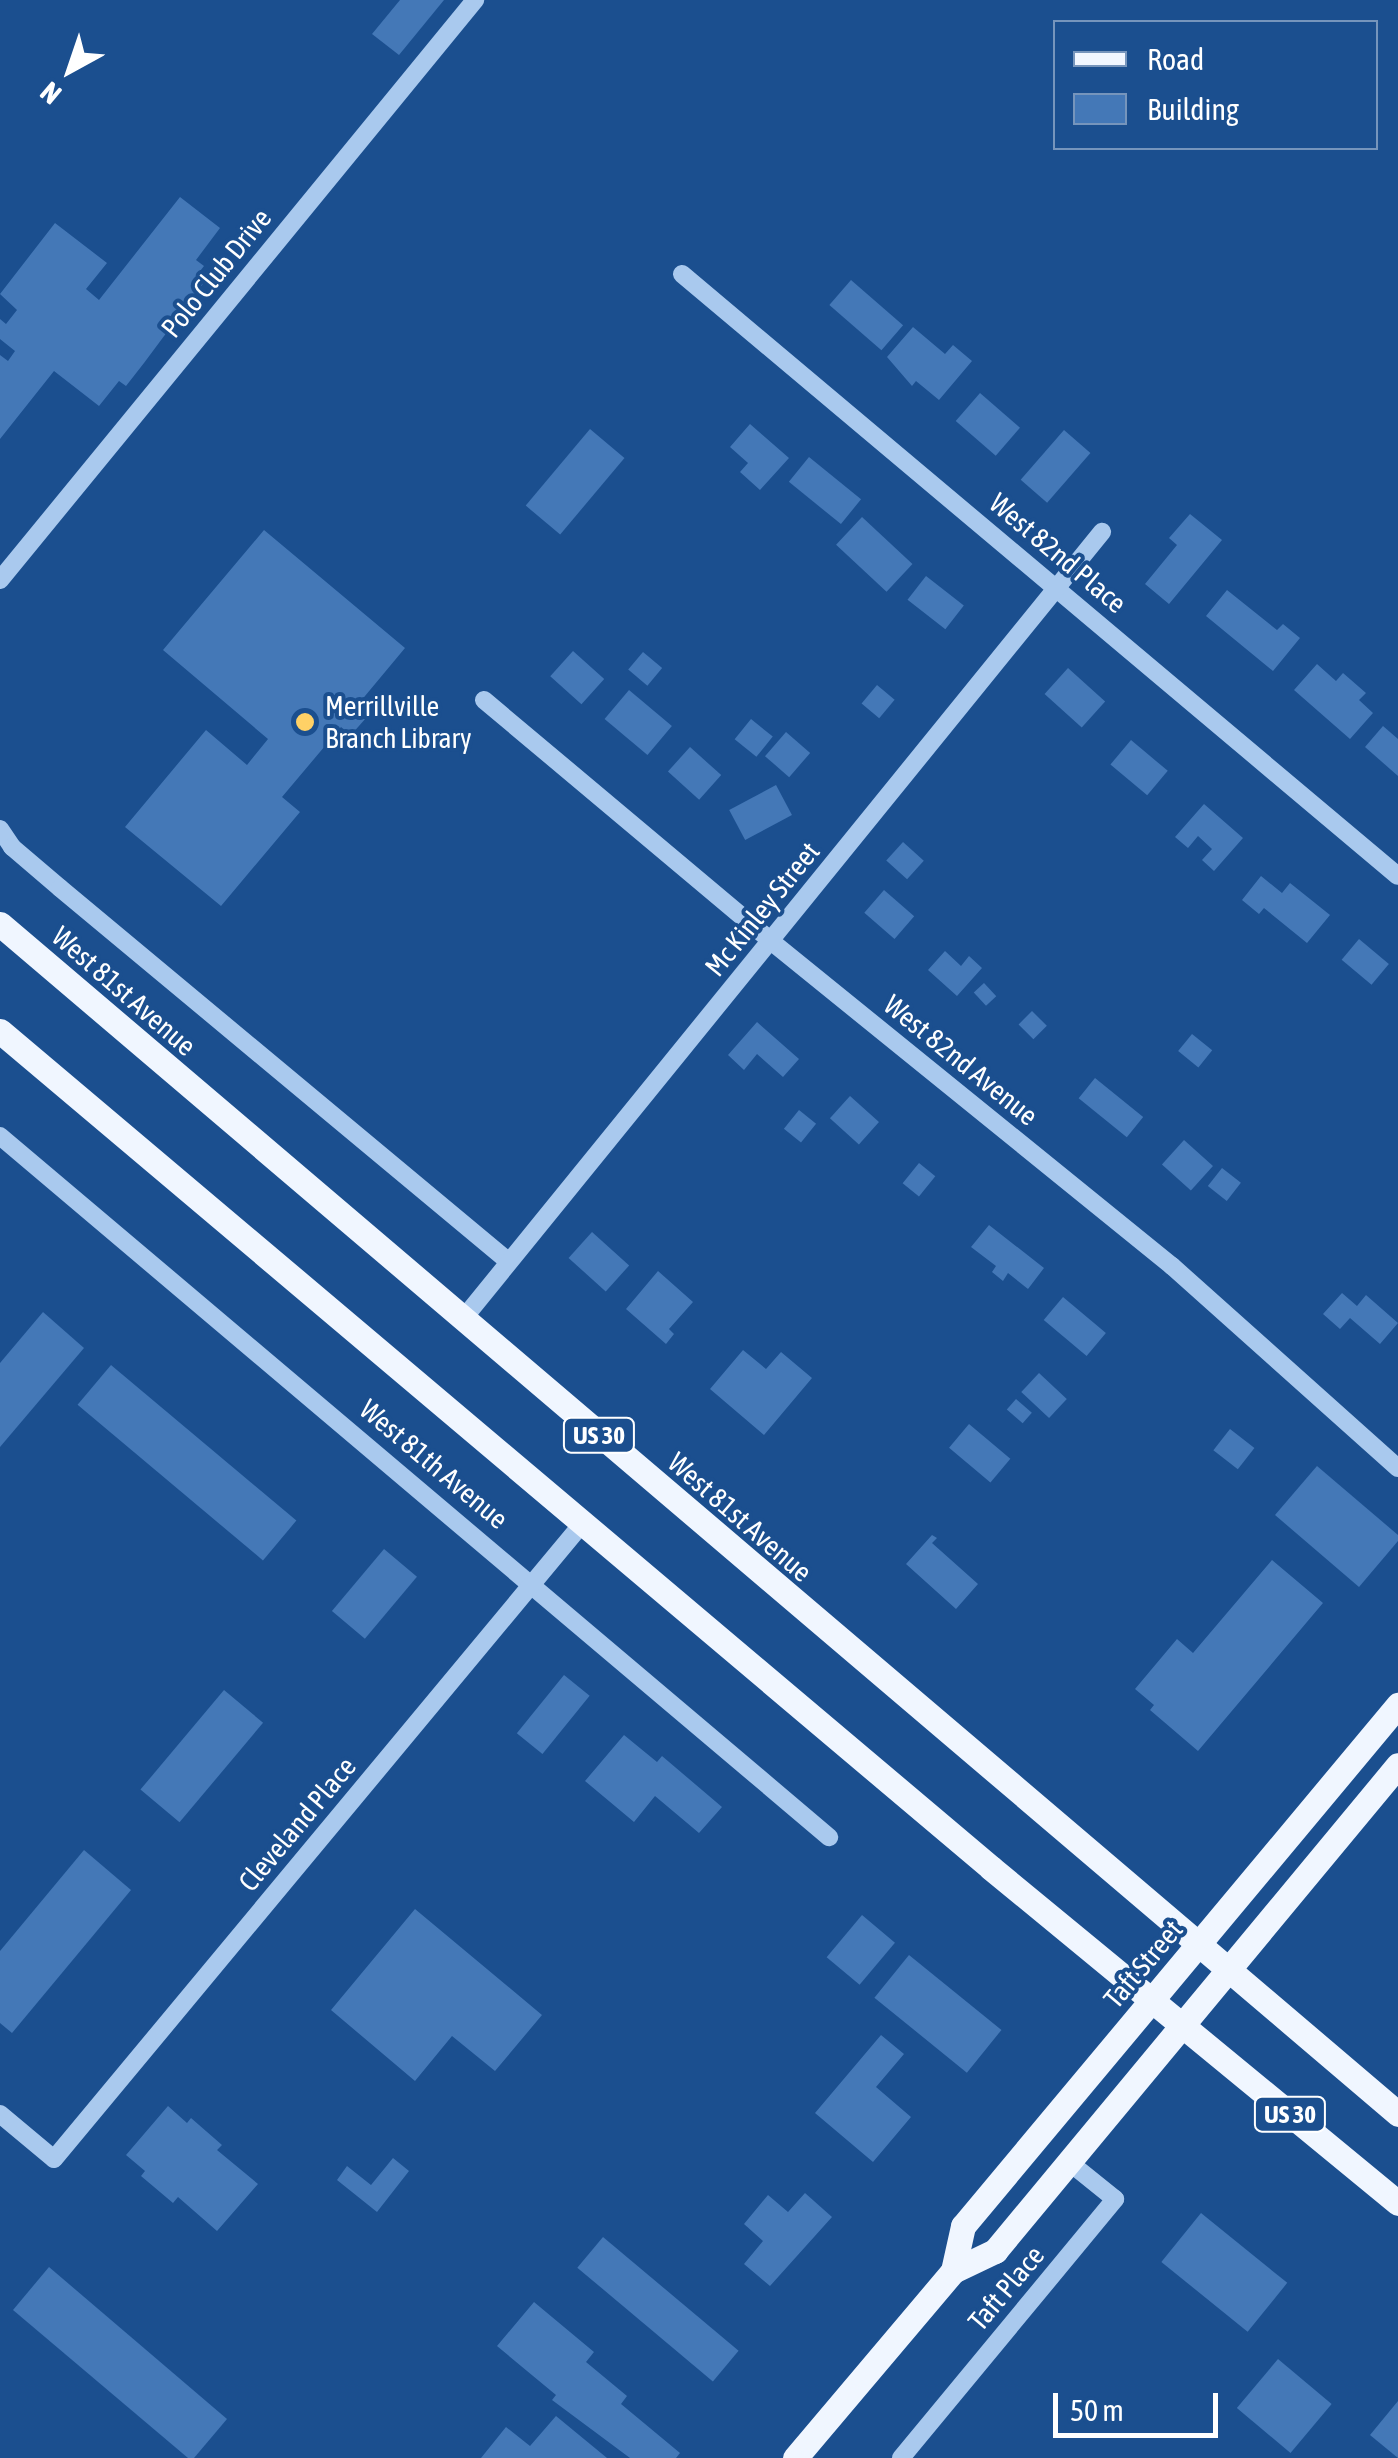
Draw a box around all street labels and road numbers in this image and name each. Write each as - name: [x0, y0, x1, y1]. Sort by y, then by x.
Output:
- street label: Polo Club Drive: [154, 202, 278, 344]
- street label: West 82nd Place: [983, 486, 1133, 620]
- street label: Mc Kinley Street: [698, 835, 826, 983]
- street label: West 81st Avenue: [45, 919, 203, 1063]
- street label: West 82nd Avenue: [877, 988, 1045, 1132]
- street label: West 81th Avenue: [353, 1392, 515, 1536]
- road number: US 30: [562, 1415, 636, 1455]
- street label: West 81st Avenue: [661, 1445, 819, 1589]
- street label: Cleveland Place: [231, 1750, 363, 1898]
- street label: Taft Street: [1097, 1913, 1189, 2015]
- road number: US 30: [1252, 2094, 1328, 2134]
- street label: Taft Place: [961, 2239, 1051, 2337]

